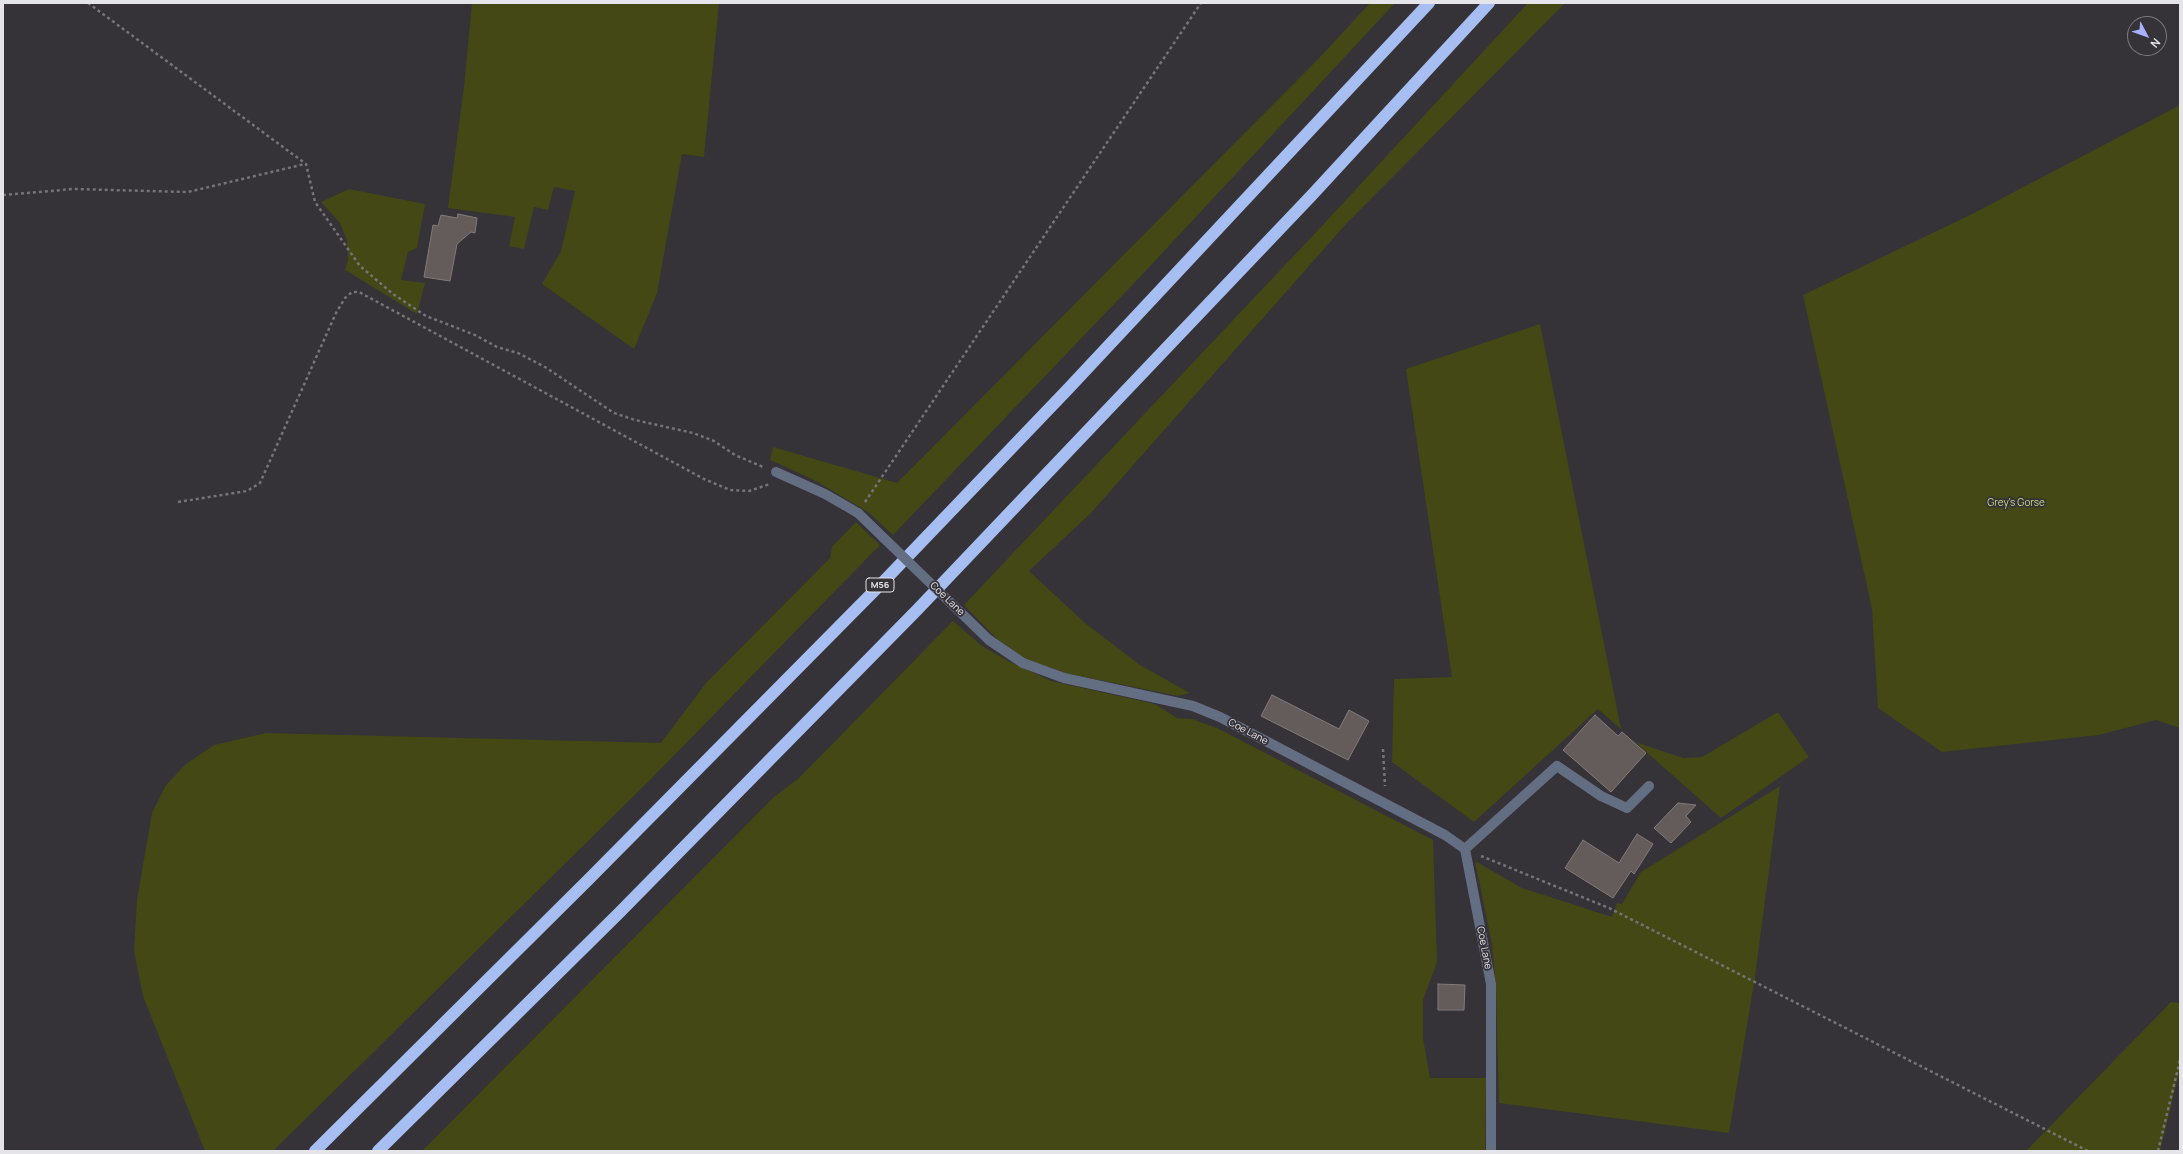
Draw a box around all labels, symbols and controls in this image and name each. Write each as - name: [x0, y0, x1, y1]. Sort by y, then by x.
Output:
- north arrow: [2127, 16, 2167, 56]
- text: N: [2147, 36, 2164, 51]
- park label: Grey's Gorse: [1987, 497, 2045, 509]
- road number: M56: [866, 578, 894, 592]
- street label: Coe Lane: [927, 580, 967, 618]
- street label: Coe Lane: [1226, 717, 1270, 747]
- street label: Coe Lane: [1474, 926, 1494, 970]

